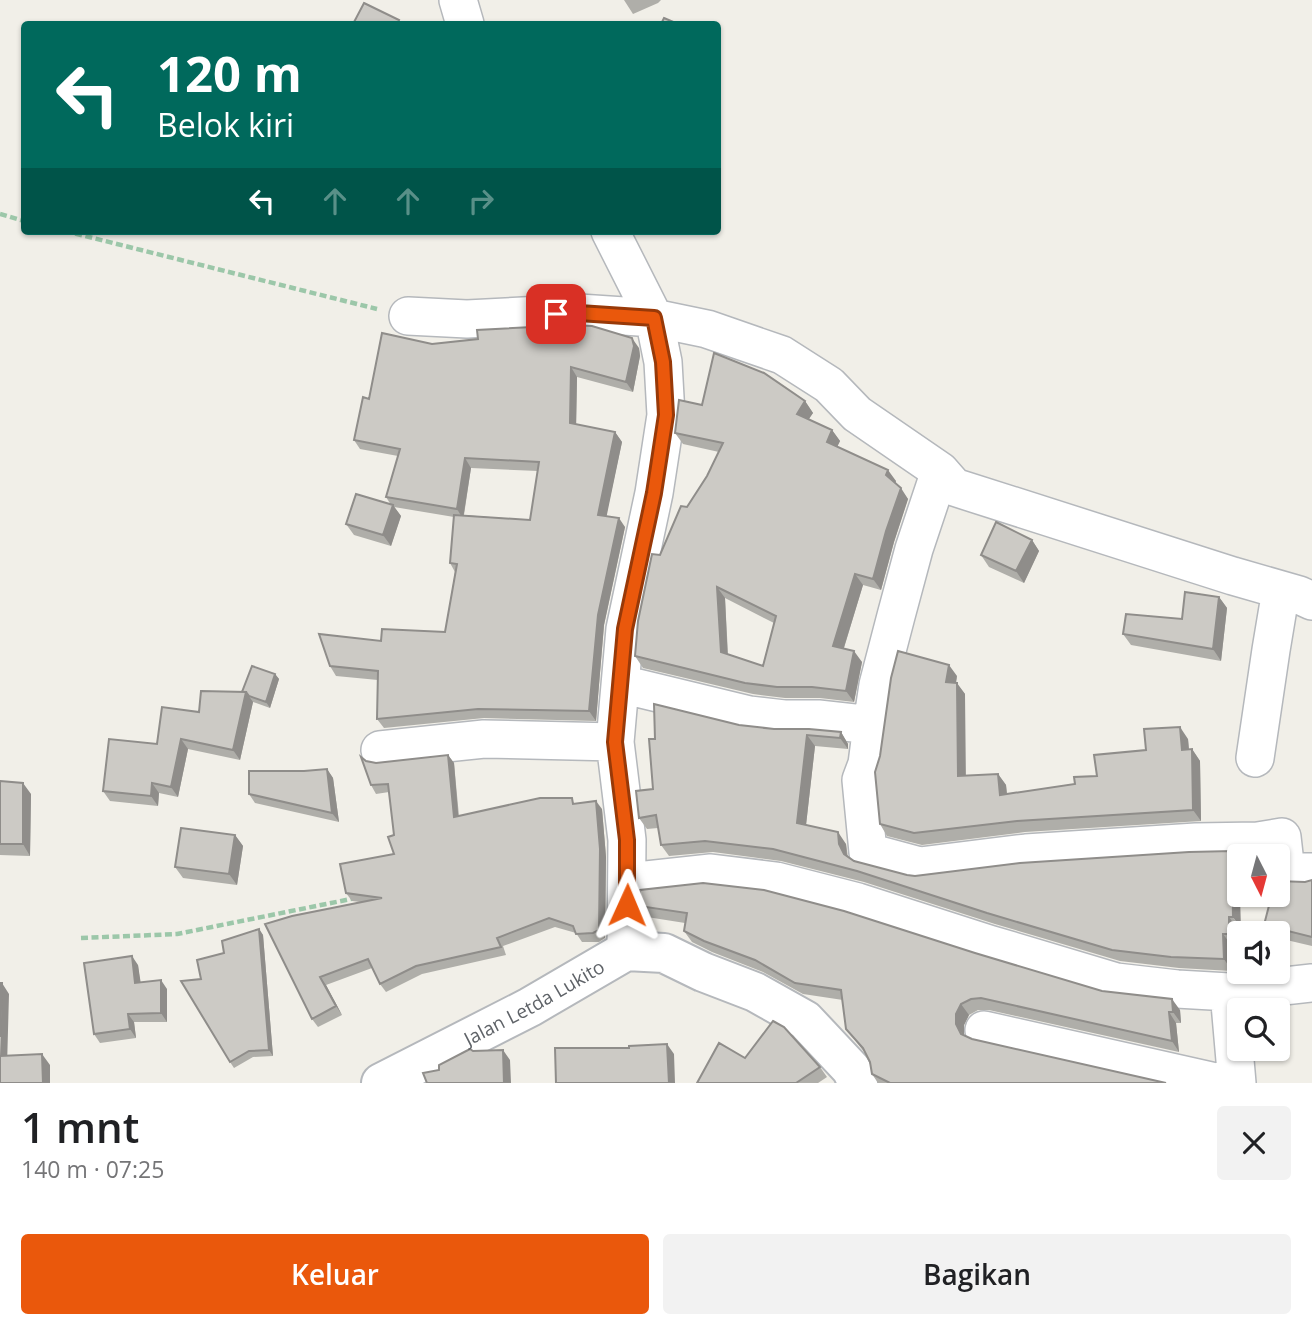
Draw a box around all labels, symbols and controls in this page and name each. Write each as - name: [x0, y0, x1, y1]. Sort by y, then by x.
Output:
- text: 120 m: [157, 40, 302, 106]
- icon: left: [42, 49, 133, 140]
- text: Belok kiri: [157, 103, 294, 146]
- icon: left: [243, 182, 281, 220]
- icon: ahead: [316, 182, 354, 220]
- icon: ahead: [389, 182, 427, 220]
- icon: right: [462, 182, 500, 220]
- pin: [526, 284, 586, 344]
- icon: arrive: [537, 295, 575, 333]
- north arrow: [1227, 844, 1290, 906]
- map controls: [1227, 844, 1290, 1061]
- position arrow: [590, 868, 664, 942]
- button: sound: [1227, 921, 1290, 984]
- street label: Jalan Letda Lukito: [458, 953, 609, 1052]
- button: search: [1227, 998, 1290, 1061]
- text: 1 mnt: [21, 1098, 139, 1155]
- button: close: [1217, 1106, 1291, 1180]
- text: 140 m · 07:25: [21, 1153, 164, 1185]
- button: Keluar: [21, 1234, 649, 1314]
- button: Bagikan: [663, 1234, 1291, 1314]

